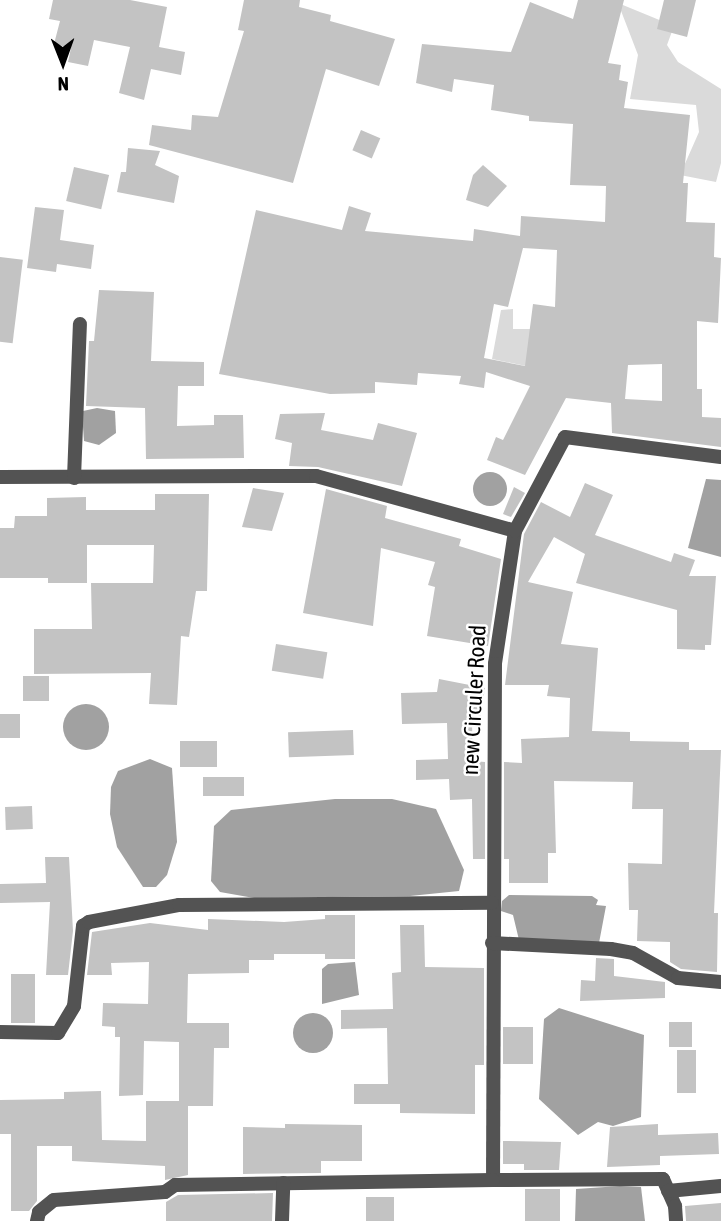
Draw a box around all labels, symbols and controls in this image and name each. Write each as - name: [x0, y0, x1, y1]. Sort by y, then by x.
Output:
- north arrow: [28, 28, 98, 98]
- text: N: [58, 73, 69, 95]
- street label: new Circuler Road: [456, 624, 492, 776]

